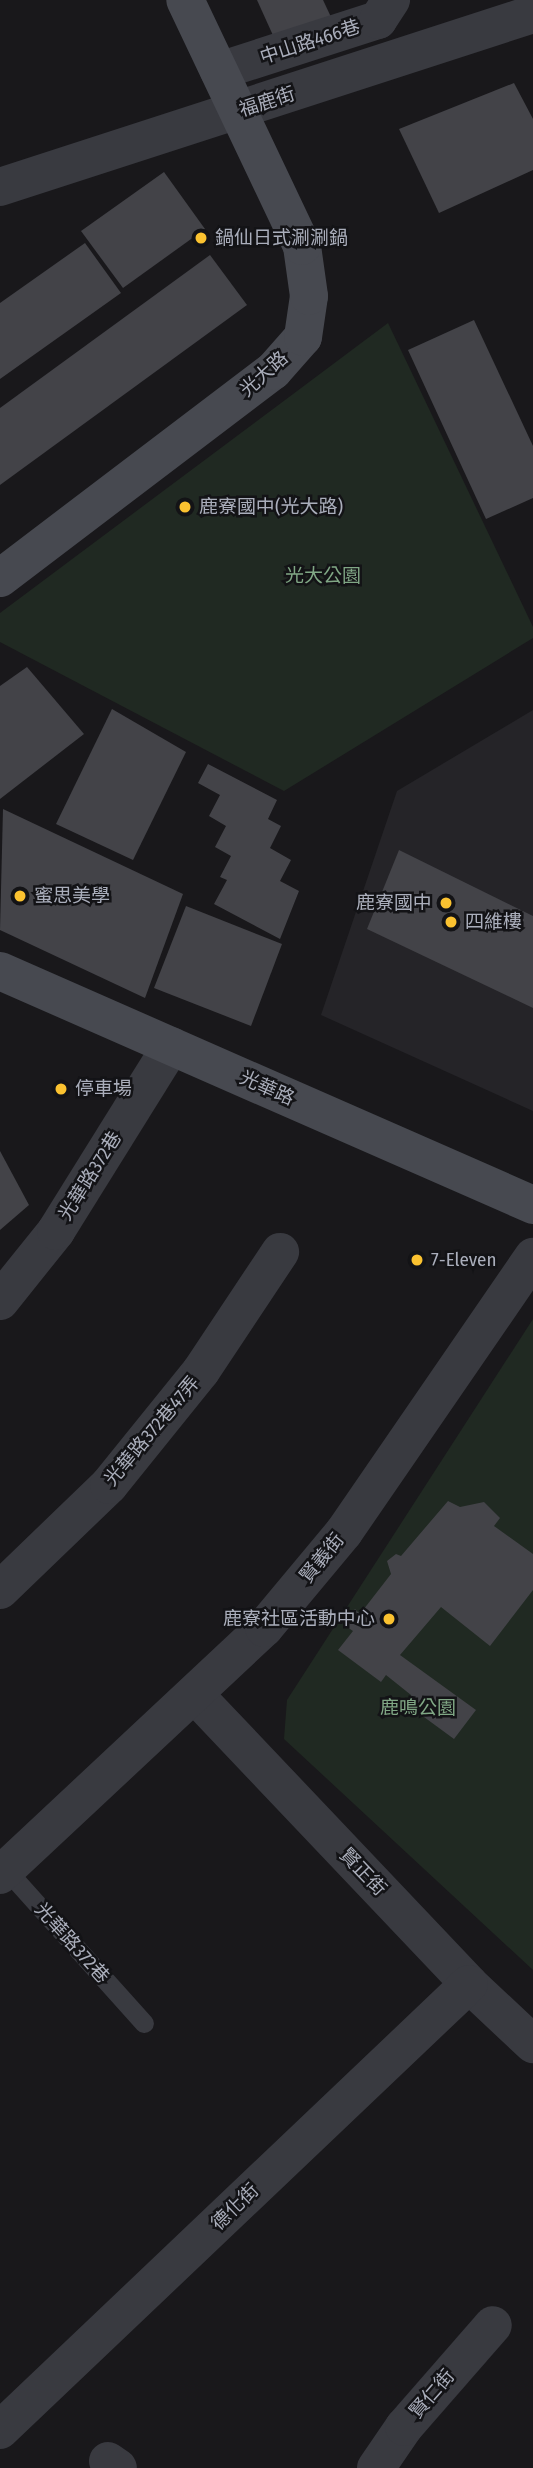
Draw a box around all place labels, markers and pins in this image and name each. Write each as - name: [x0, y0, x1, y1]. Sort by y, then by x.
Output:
- place label: 鍋仙日式涮涮鍋: [215, 227, 348, 249]
- marker: 鍋仙日式涮涮鍋: [193, 230, 209, 246]
- place label: 鹿寮國中(光大路): [199, 496, 343, 518]
- marker: 鹿寮國中(光大路): [177, 499, 193, 515]
- place label: 蜜思美學: [34, 885, 110, 907]
- marker: 蜜思美學: [12, 888, 28, 904]
- place label: 鹿寮國中: [356, 892, 432, 914]
- marker: 鹿寮國中: [438, 895, 454, 911]
- place label: 四維樓: [465, 911, 522, 933]
- marker: 四維樓: [443, 914, 459, 930]
- place label: 停車場: [75, 1078, 132, 1100]
- marker: 停車場: [53, 1081, 69, 1097]
- place label: 7-Eleven: [431, 1249, 496, 1271]
- marker: 7-Eleven: [409, 1252, 425, 1268]
- place label: 鹿寮社區活動中心: [223, 1608, 375, 1630]
- marker: 鹿寮社區活動中心: [381, 1611, 397, 1627]

